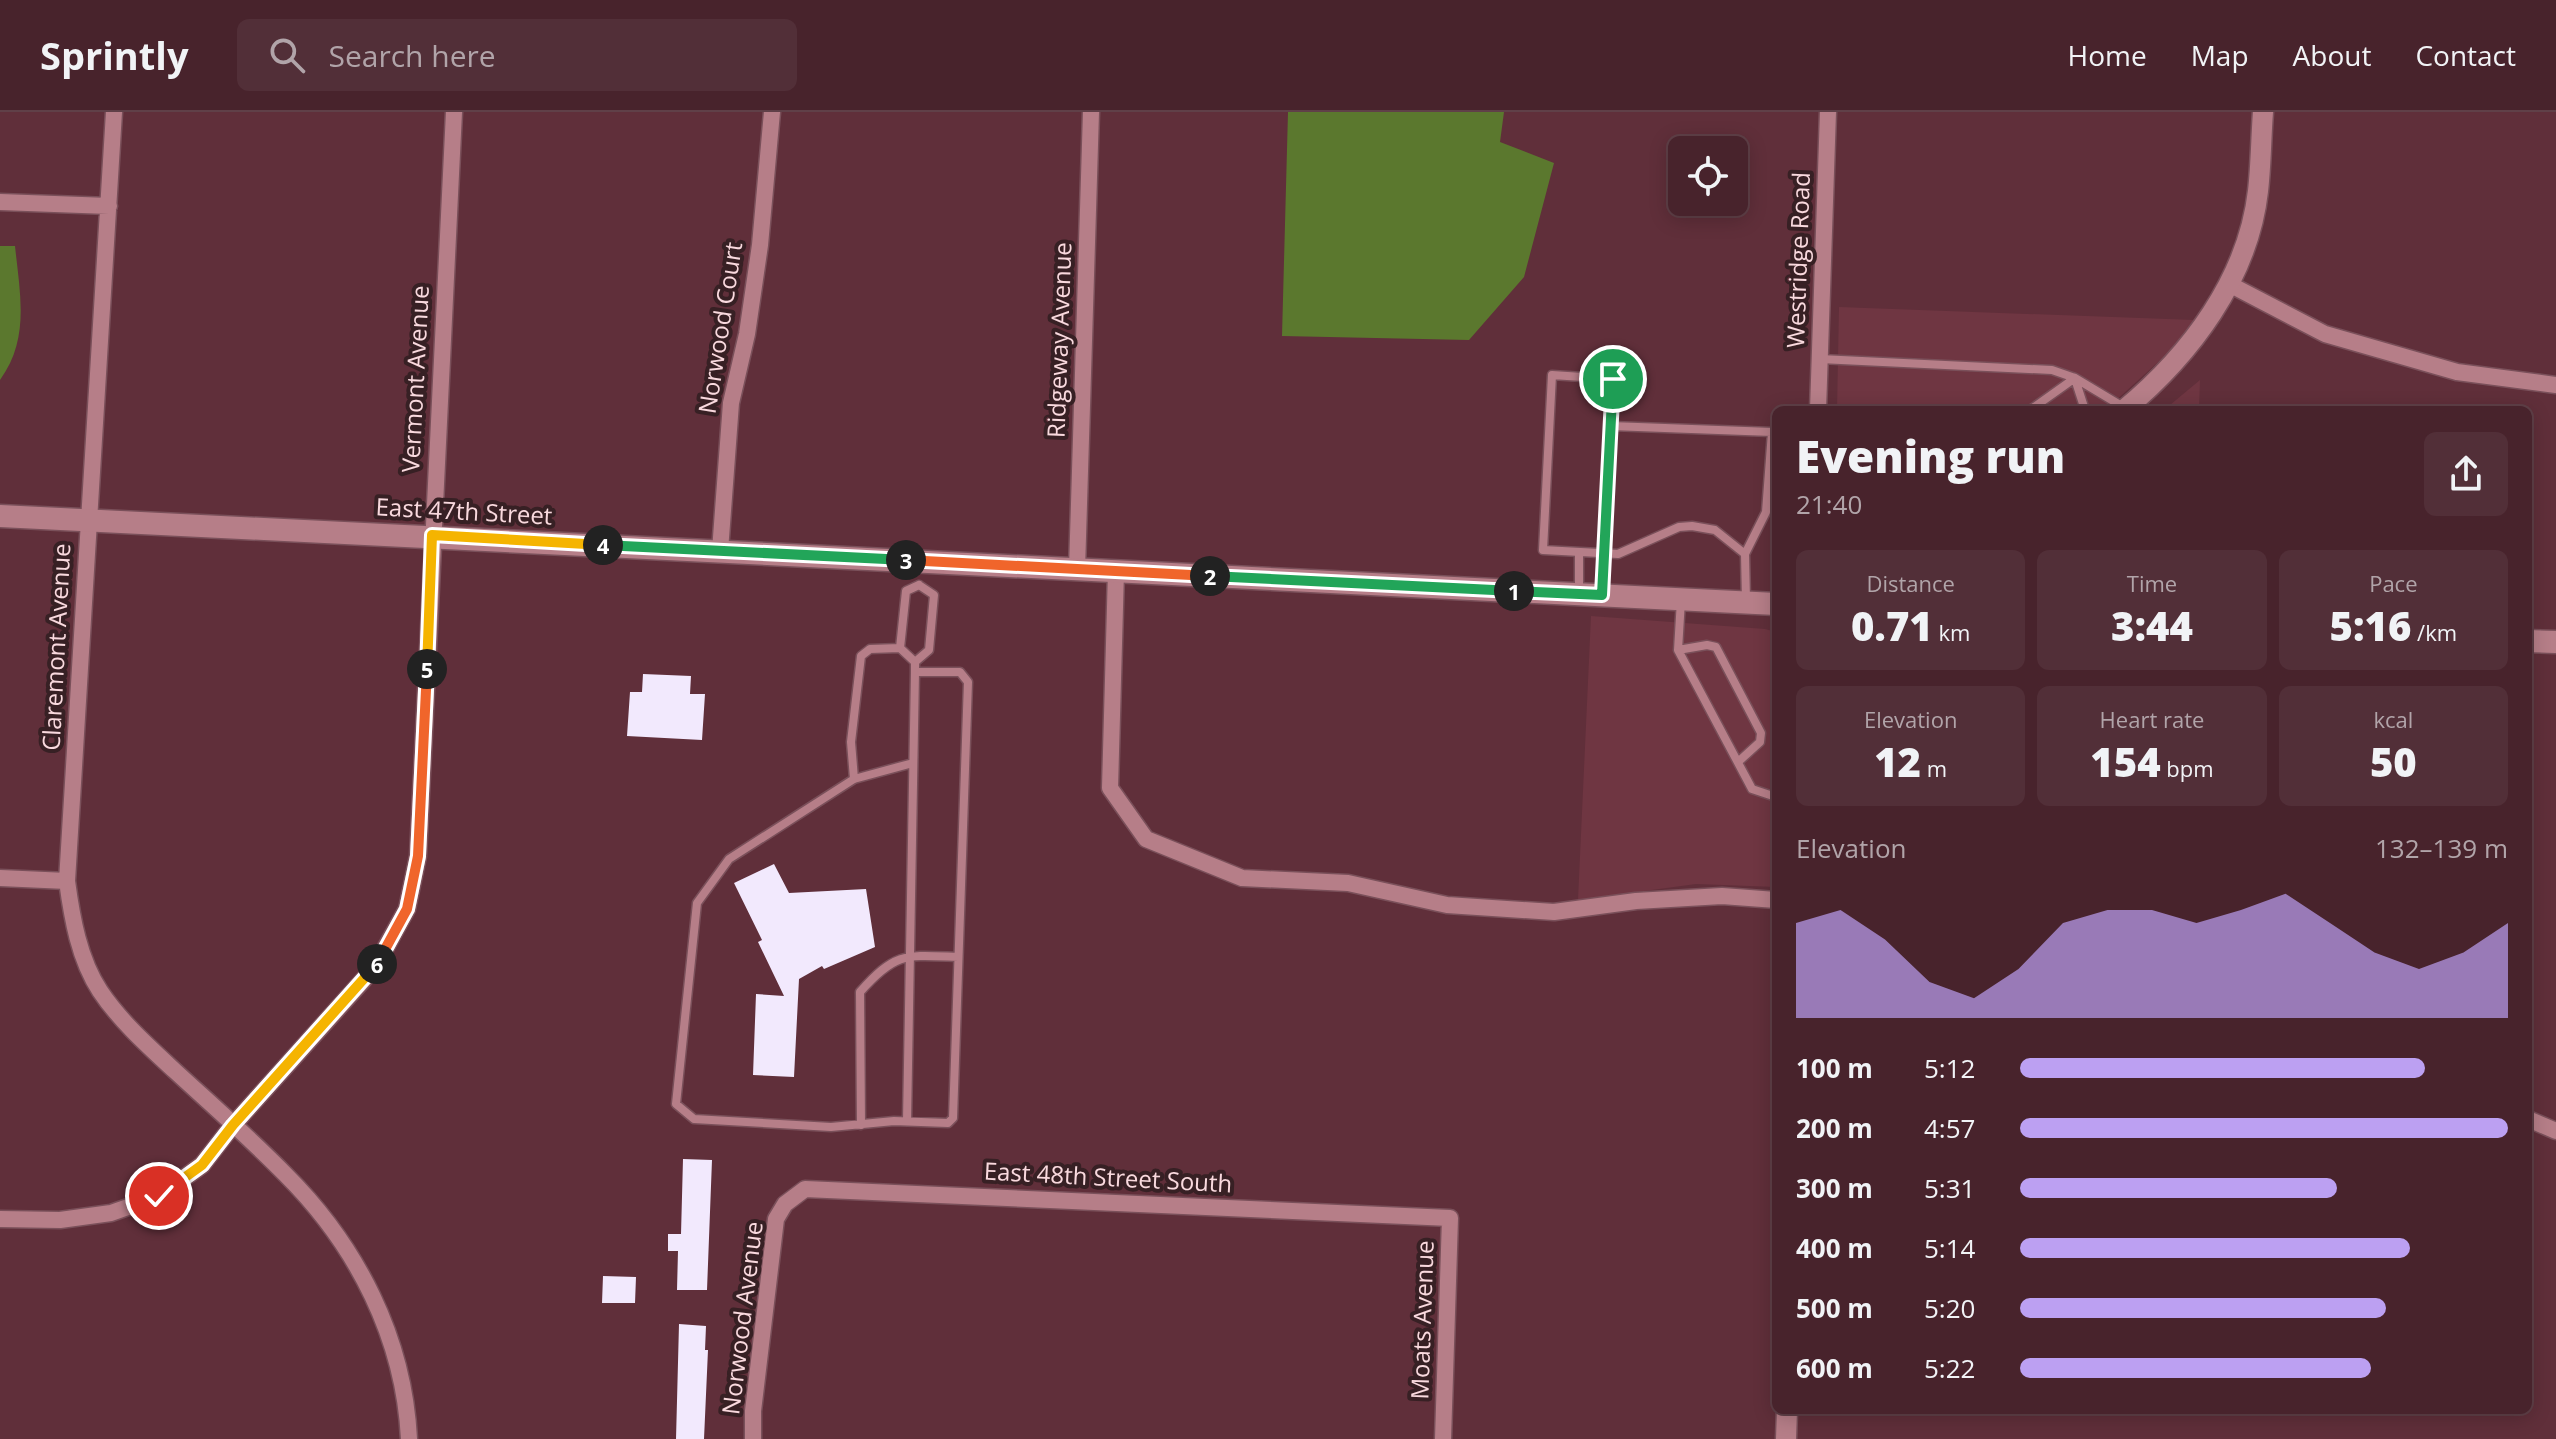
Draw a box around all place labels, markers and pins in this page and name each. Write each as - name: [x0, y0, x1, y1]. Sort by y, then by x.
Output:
- pin: [1579, 345, 1647, 413]
- pin: 4: [583, 525, 623, 565]
- pin: 3: [886, 540, 926, 580]
- pin: 2: [1190, 556, 1230, 596]
- pin: 1: [1494, 571, 1534, 611]
- pin: 5: [407, 649, 447, 689]
- pin: 6: [357, 944, 397, 984]
- pin: [125, 1162, 193, 1230]

